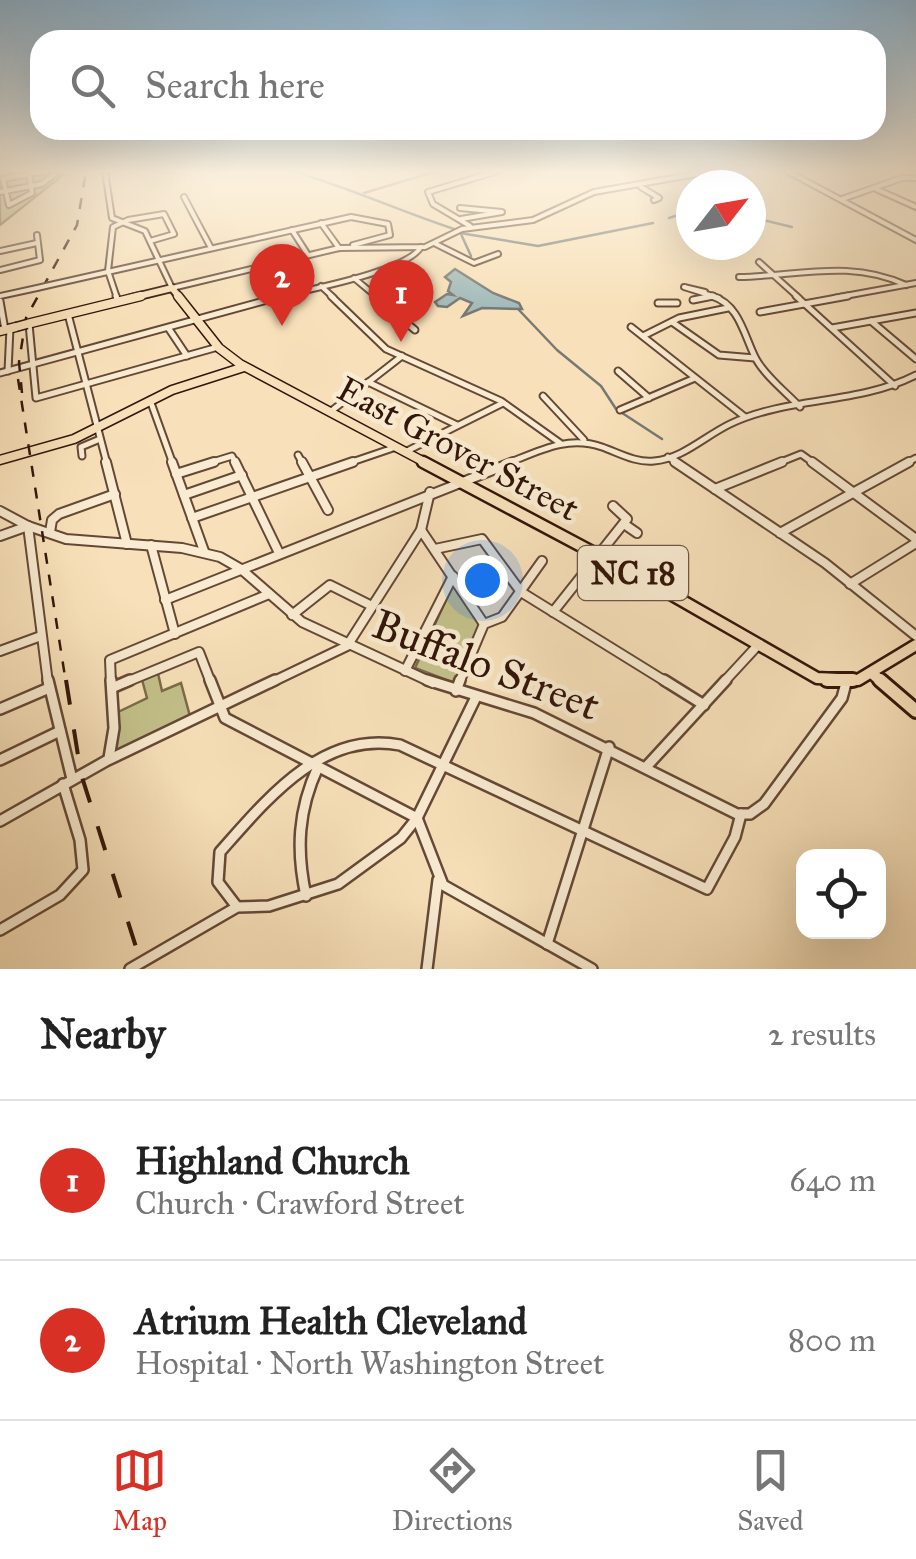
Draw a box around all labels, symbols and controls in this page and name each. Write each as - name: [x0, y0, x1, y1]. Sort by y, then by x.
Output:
- search box: [30, 30, 886, 140]
- icon: search: [65, 58, 120, 113]
- text: Search here: [145, 62, 325, 108]
- north arrow: [676, 170, 766, 260]
- pin: 2: [250, 244, 314, 326]
- pin: 1: [368, 260, 434, 342]
- street label: East Grover Street: [330, 367, 586, 531]
- road number: NC 18: [578, 546, 688, 600]
- your location: [457, 555, 508, 606]
- street label: Buffalo Street: [365, 598, 607, 732]
- map controls: [796, 849, 886, 939]
- button: locate: [796, 849, 886, 939]
- text: Nearby: [40, 1008, 165, 1060]
- text: 2 results: [768, 1015, 876, 1054]
- text: Highland Church: [135, 1138, 410, 1184]
- text: 1: [66, 1161, 79, 1200]
- text: 640 m: [789, 1161, 876, 1200]
- text: Church · Crawford Street: [135, 1184, 465, 1223]
- text: Atrium Health Cleveland: [135, 1298, 527, 1344]
- text: 2: [65, 1321, 80, 1360]
- text: 800 m: [788, 1321, 876, 1360]
- text: Hospital · North Washington Street: [135, 1344, 604, 1383]
- tab: Map: [112, 1443, 167, 1538]
- tab: Directions: [392, 1443, 513, 1538]
- tab: Saved: [737, 1443, 804, 1538]

